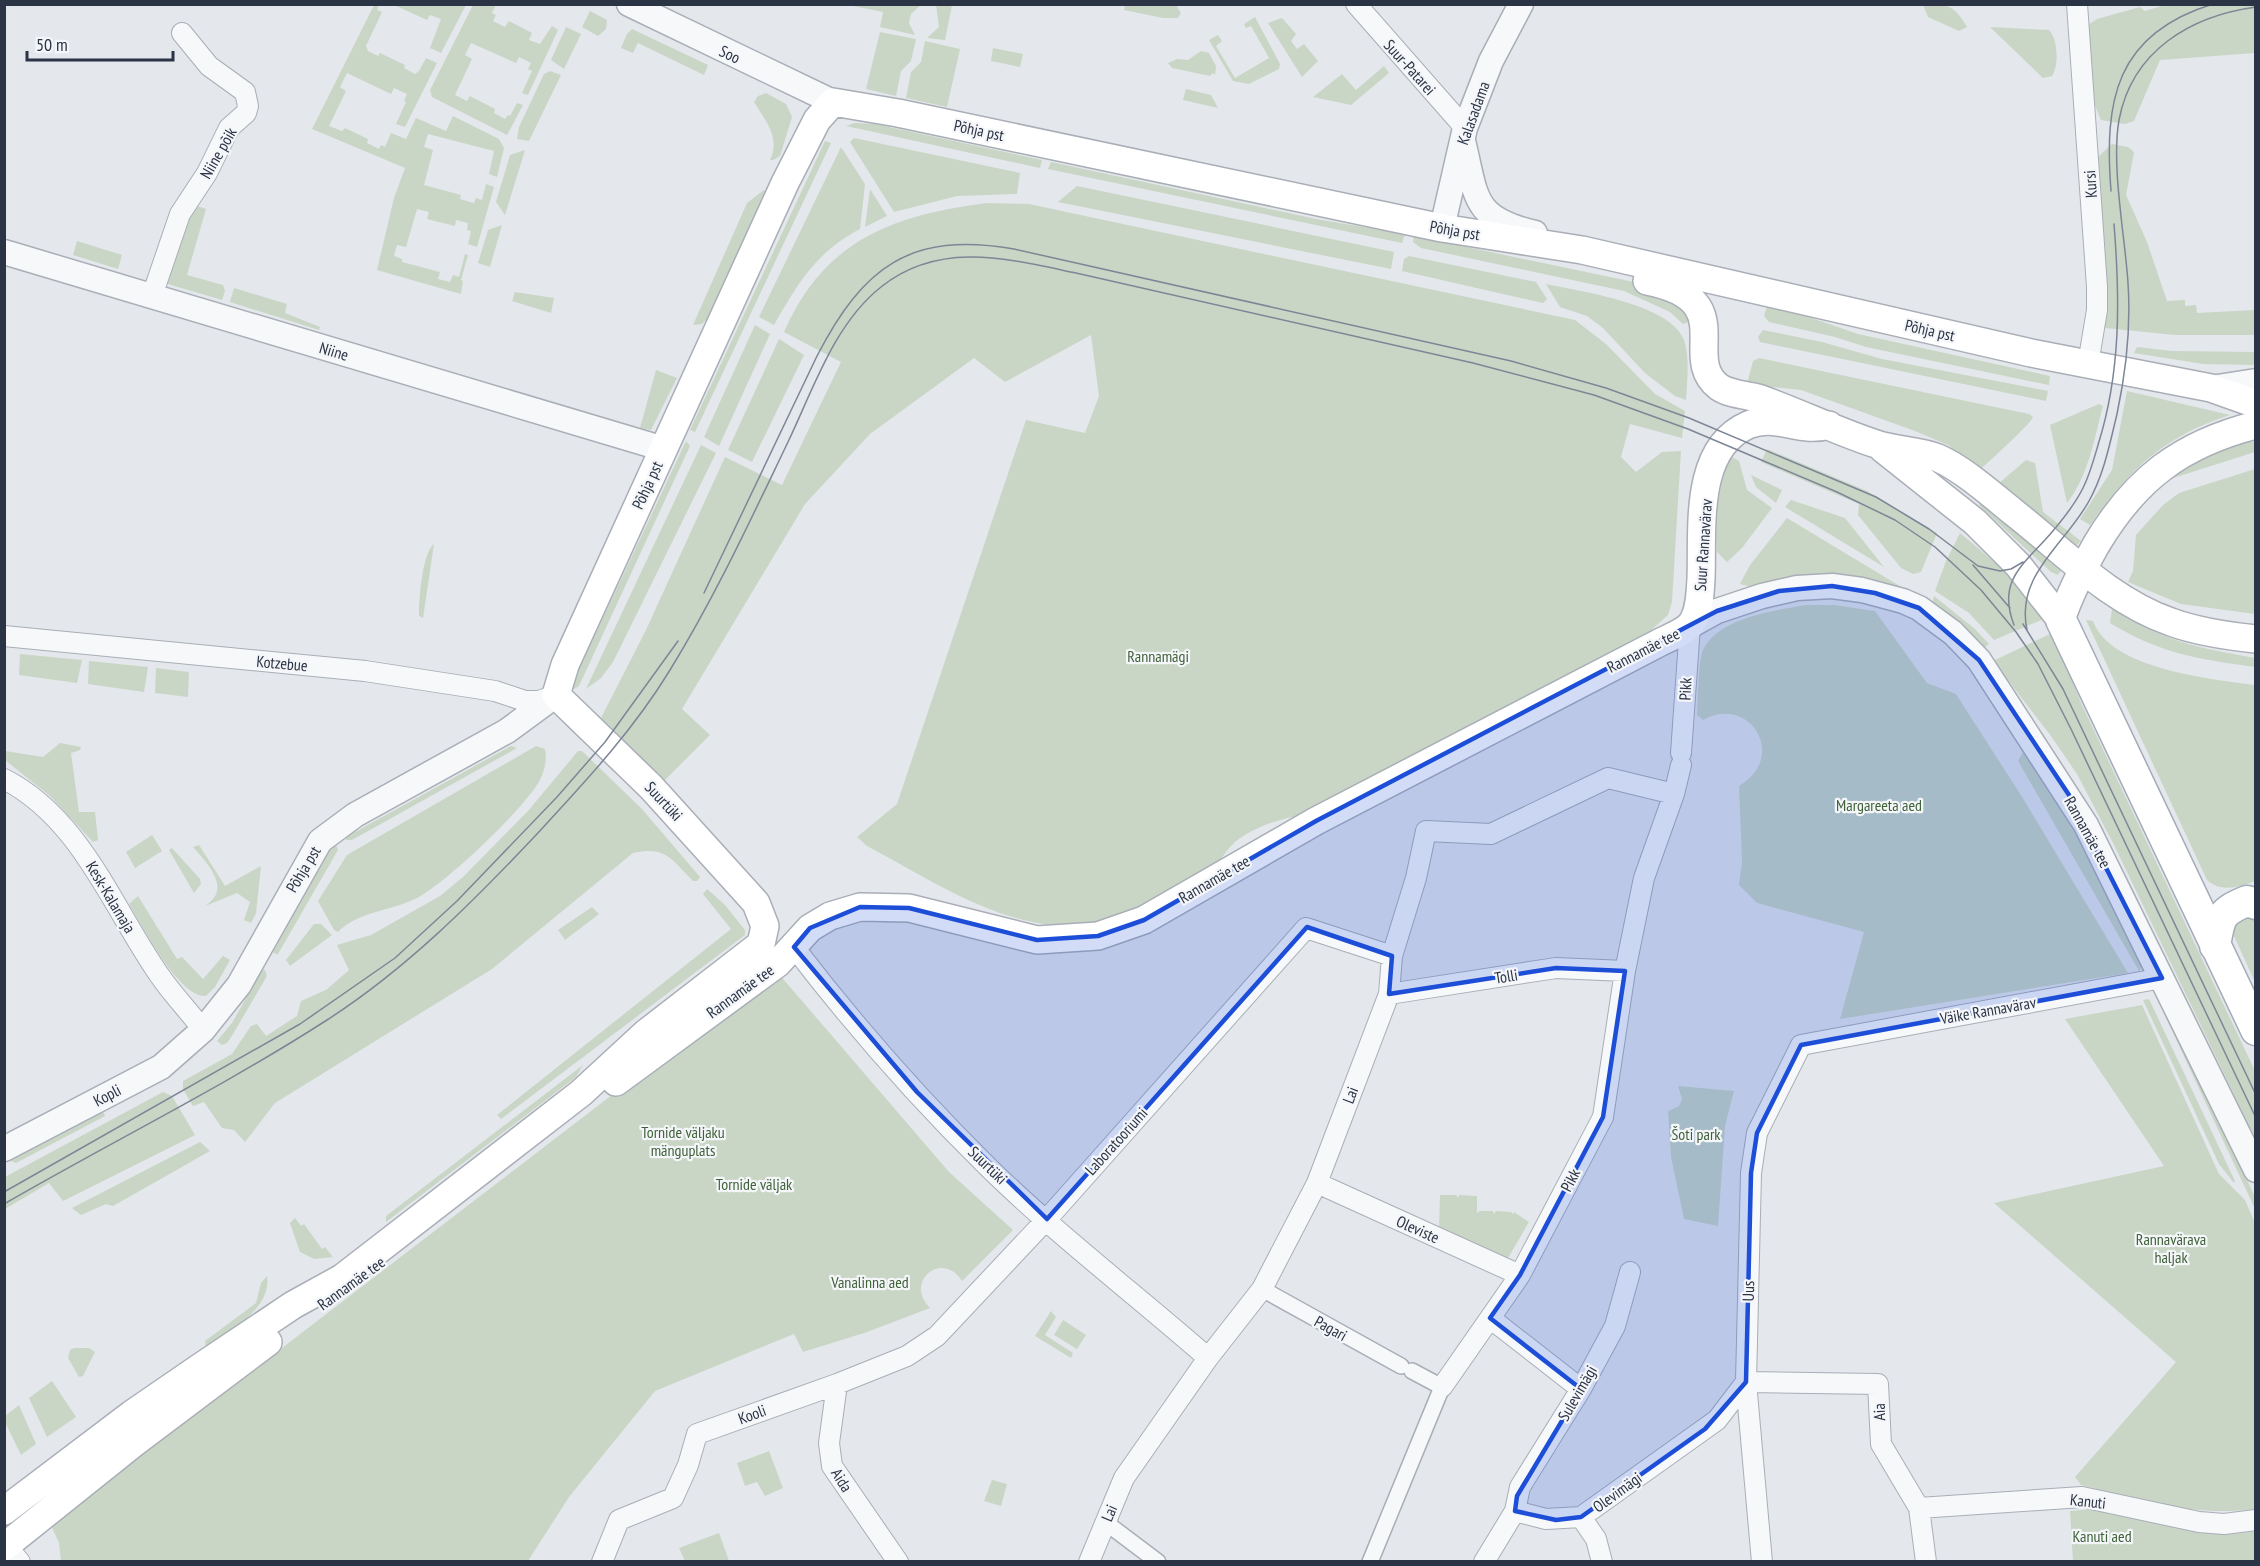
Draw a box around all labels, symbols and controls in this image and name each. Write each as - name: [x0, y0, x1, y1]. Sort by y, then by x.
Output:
- scale bar: [27, 24, 172, 62]
- text: 50 m: [36, 33, 68, 56]
- street label: Suur-Patarei: [1380, 35, 1440, 99]
- street label: Soo: [716, 41, 744, 67]
- street label: Kalasadama: [1452, 79, 1494, 147]
- street label: Põhja pst: [952, 115, 1006, 145]
- street label: Niine põik: [195, 123, 241, 182]
- street label: Kursi: [2079, 169, 2101, 199]
- street label: Põhja pst: [1428, 216, 1482, 244]
- street label: Põhja pst: [1903, 315, 1958, 346]
- street label: Niine: [317, 337, 351, 365]
- street label: Põhja pst: [627, 457, 667, 512]
- street label: Suur Rannavärav: [1690, 497, 1716, 592]
- street label: Rannamäe tee: [1603, 623, 1683, 677]
- park label: Rannamägi: [1127, 646, 1189, 666]
- street label: Kotzebue: [256, 651, 308, 675]
- street label: Pikk: [1674, 676, 1696, 701]
- street label: Suurtüki: [641, 777, 687, 825]
- street label: Rannamäe tee: [2060, 793, 2116, 871]
- park label: Margareeta aed: [1836, 795, 1922, 815]
- street label: Põhja pst: [281, 842, 325, 896]
- street label: Rannamäe tee: [1175, 851, 1253, 907]
- street label: Kesk-Kalamaja: [82, 857, 140, 937]
- street label: Rannamäe tee: [702, 960, 778, 1022]
- street label: Tolli: [1493, 964, 1519, 988]
- street label: Väike Rannavärav: [1938, 992, 2038, 1028]
- street label: Kopli: [90, 1080, 124, 1110]
- street label: Lai: [1338, 1084, 1362, 1106]
- street label: Laboratooriumi: [1080, 1103, 1152, 1179]
- park label: Tornide väljaku mänguplats: [641, 1122, 725, 1160]
- park label: Šoti park: [1672, 1124, 1721, 1144]
- street label: Suurtüki: [964, 1142, 1012, 1188]
- street label: Pikk: [1556, 1164, 1585, 1195]
- park label: Tornide väljak: [716, 1174, 793, 1194]
- street label: Oleviste: [1393, 1211, 1443, 1247]
- park label: Rannavärava haljak: [2136, 1229, 2206, 1267]
- street label: Rannamäe tee: [313, 1252, 389, 1314]
- park label: Vanalinna aed: [830, 1272, 909, 1292]
- street label: Uus: [1738, 1280, 1758, 1302]
- street label: Pagari: [1311, 1311, 1351, 1345]
- street label: Sulevimägi: [1553, 1362, 1601, 1424]
- street label: Kooli: [735, 1400, 769, 1428]
- street label: Aia: [1869, 1403, 1889, 1421]
- street label: Aida: [827, 1464, 857, 1496]
- street label: Olevimägi: [1589, 1468, 1645, 1516]
- street label: Kanuti: [2069, 1489, 2107, 1513]
- street label: Lai: [1097, 1502, 1121, 1524]
- park label: Kanuti aed: [2072, 1526, 2132, 1546]

